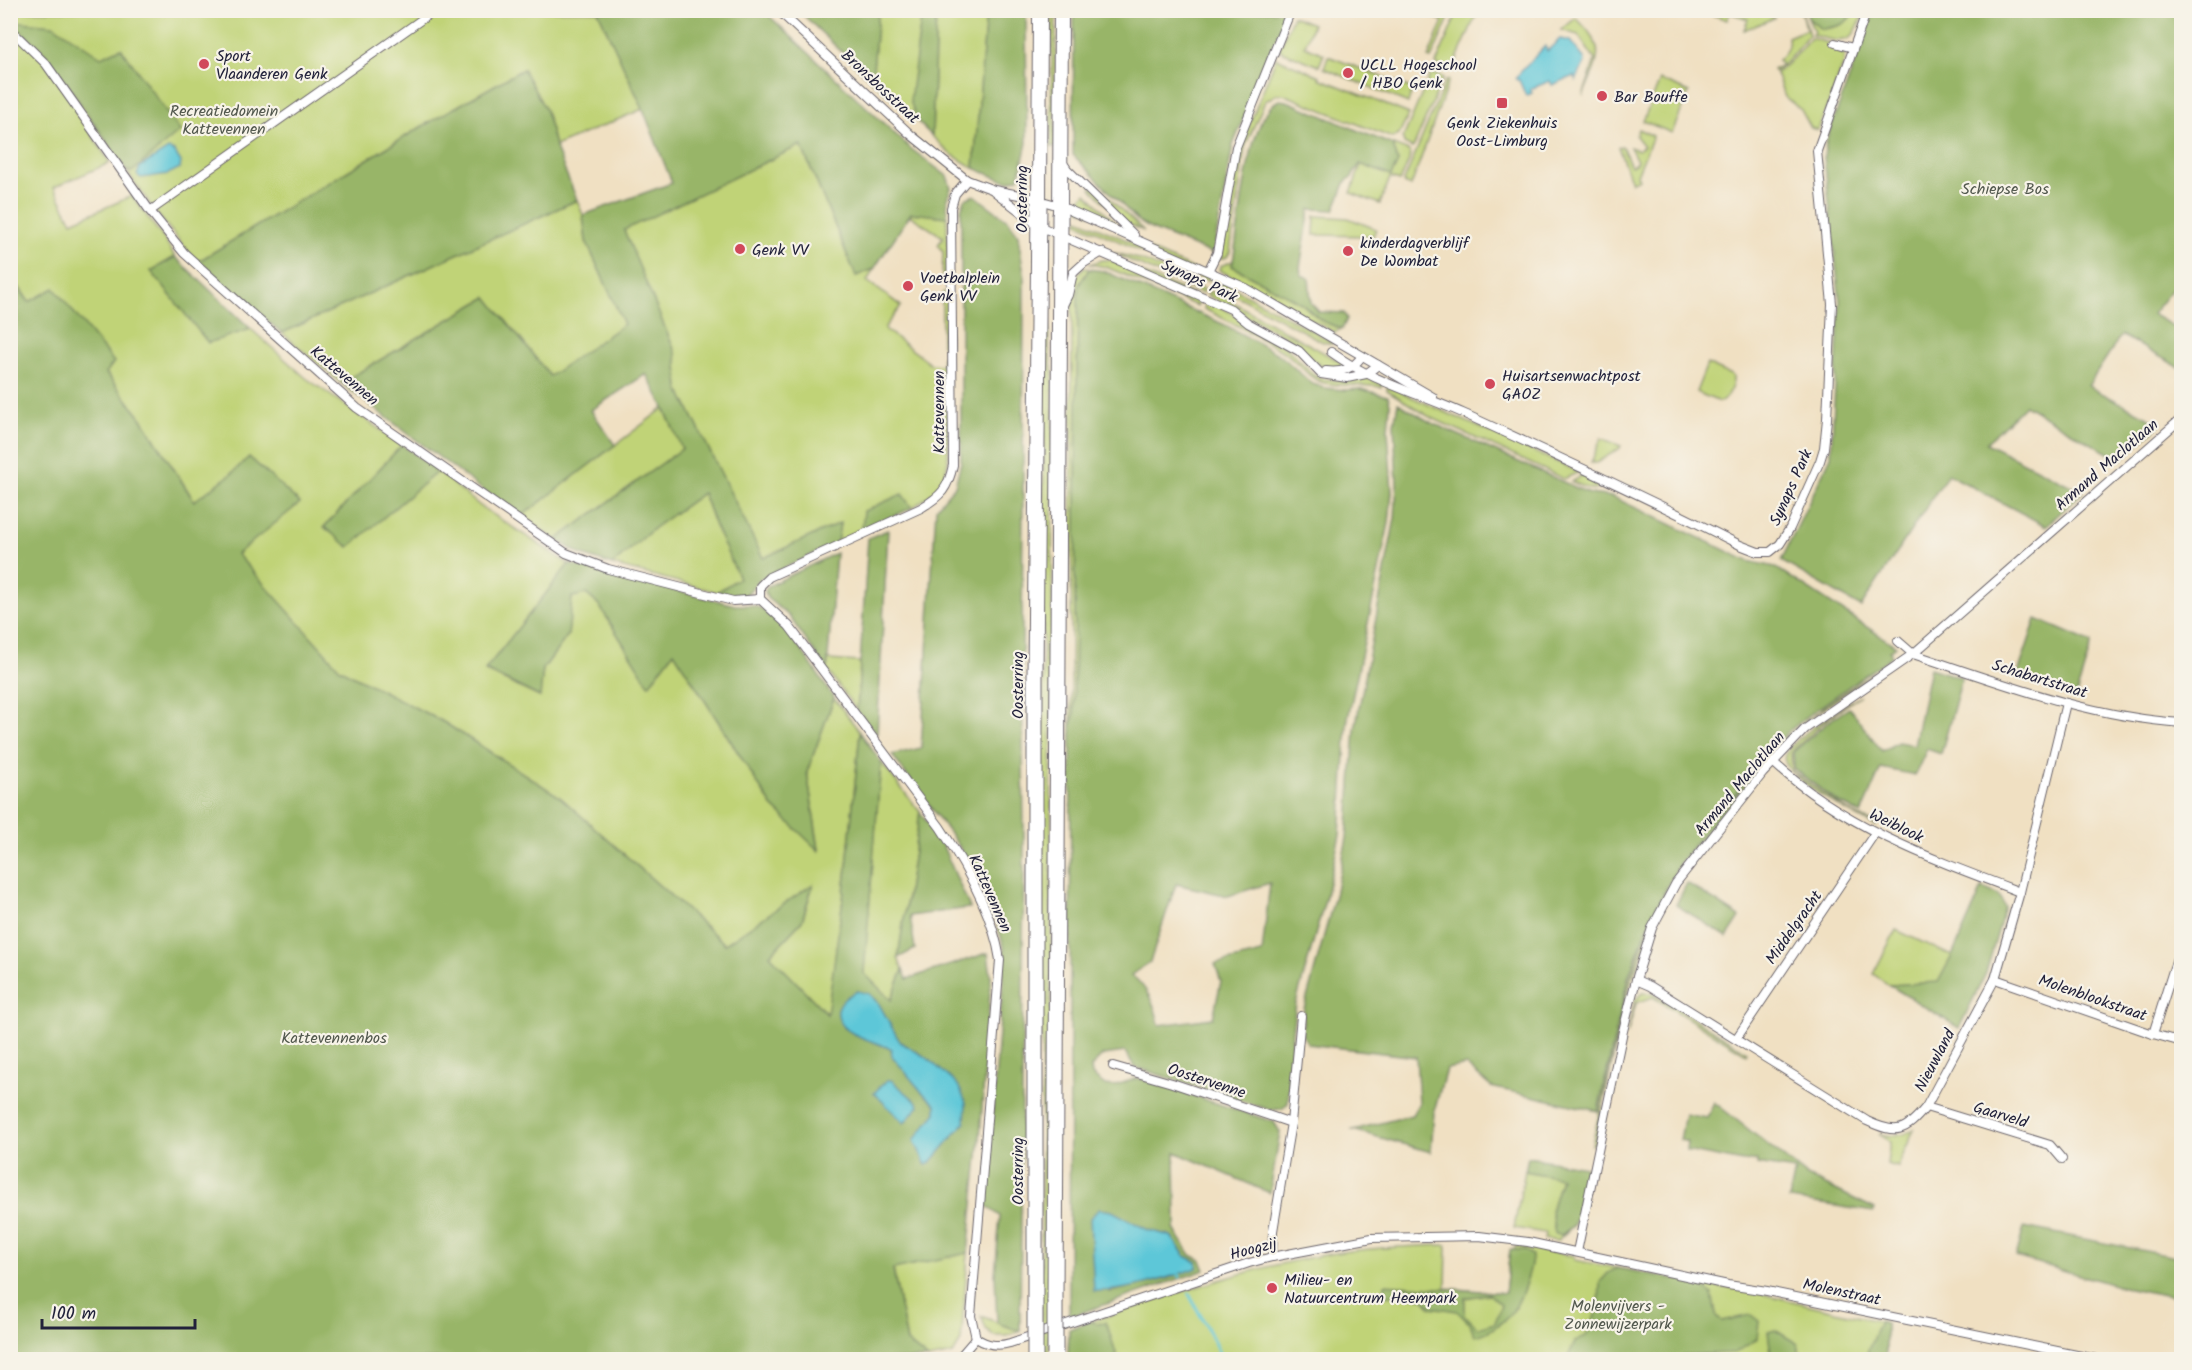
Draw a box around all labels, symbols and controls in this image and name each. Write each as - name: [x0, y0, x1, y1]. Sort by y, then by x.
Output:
- place label: Sport Vlaanderen Genk: [216, 44, 328, 87]
- street label: Bronsbosstraat: [835, 44, 926, 131]
- place label: UCLL Hogeschool / HBO Genk: [1360, 53, 1477, 96]
- marker: Sport Vlaanderen Genk: [197, 57, 211, 71]
- marker: UCLL Hogeschool / HBO Genk: [1341, 66, 1355, 80]
- place label: Bar Bouffe: [1614, 85, 1688, 110]
- marker: Bar Bouffe: [1595, 89, 1609, 103]
- marker: Genk Ziekenhuis Oost-Limburg: [1495, 96, 1509, 110]
- park label: Recreatiedomein Kattevennen: [170, 99, 278, 142]
- place label: Genk Ziekenhuis Oost-Limburg: [1447, 111, 1557, 154]
- street label: Oosterring: [1010, 165, 1035, 233]
- park label: Schiepse Bos: [1961, 177, 2049, 202]
- place label: kinderdagverblijf De Wombat: [1360, 231, 1471, 274]
- place label: Genk VV: [752, 238, 810, 263]
- marker: Genk VV: [733, 242, 747, 256]
- marker: kinderdagverblijf De Wombat: [1341, 244, 1355, 258]
- street label: Synaps Park: [1157, 253, 1242, 310]
- place label: Voetbalplein Genk VV: [920, 266, 1000, 309]
- marker: Voetbalplein Genk VV: [901, 279, 915, 293]
- street label: Kattevennen: [304, 340, 384, 412]
- place label: Huisartsenwachtpost GAOZ: [1502, 364, 1641, 407]
- street label: Kattevennen: [927, 370, 952, 454]
- marker: Huisartsenwachtpost GAOZ: [1483, 377, 1497, 391]
- street label: Armand Maclotlaan: [2050, 413, 2164, 517]
- street label: Synaps Park: [1763, 445, 1820, 530]
- street label: Oosterring: [1006, 651, 1031, 719]
- street label: Schabartstraat: [1989, 653, 2091, 706]
- street label: Armand Maclotlaan: [1689, 726, 1792, 842]
- street label: Weiblook: [1865, 802, 1928, 850]
- street label: Kattevennen: [961, 850, 1018, 937]
- street label: Middelgracht: [1759, 885, 1830, 970]
- street label: Molenblookstraat: [2035, 968, 2151, 1029]
- street label: Nieuwland: [1908, 1024, 1963, 1097]
- park label: Kattevennenbos: [281, 1026, 387, 1051]
- street label: Oostervenne: [1164, 1057, 1249, 1106]
- street label: Gaarveld: [1970, 1095, 2032, 1136]
- street label: Oosterring: [1006, 1137, 1031, 1205]
- street label: Hoogzij: [1227, 1231, 1281, 1268]
- place label: Milieu- en Natuurcentrum Heempark: [1284, 1268, 1457, 1311]
- street label: Molenstraat: [1800, 1272, 1884, 1313]
- marker: Milieu- en Natuurcentrum Heempark: [1265, 1281, 1279, 1295]
- scale bar: [42, 1292, 195, 1330]
- park label: Molenvijvers - Zonnewijzerpark: [1564, 1294, 1672, 1337]
- text: 100 m: [51, 1300, 96, 1329]

